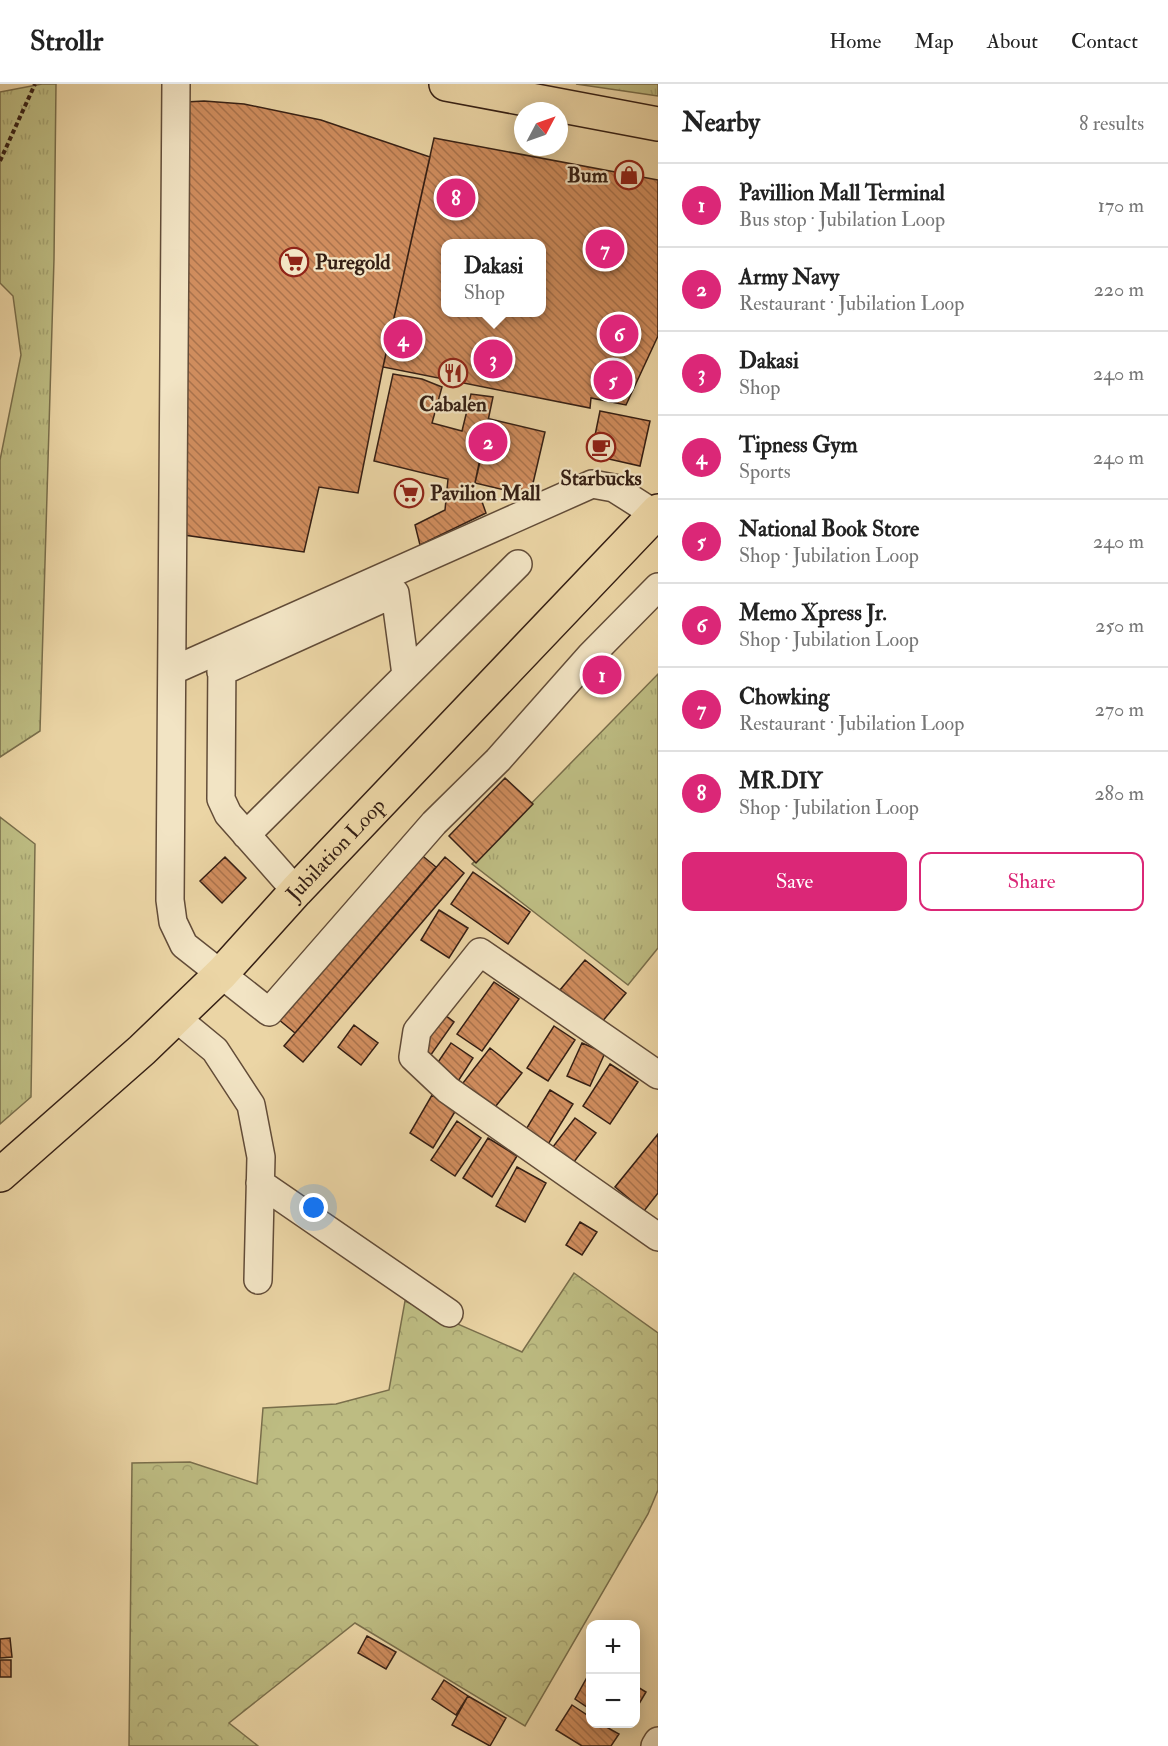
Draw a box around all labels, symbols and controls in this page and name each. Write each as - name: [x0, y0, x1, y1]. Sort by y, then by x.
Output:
- text: Strollr: [30, 24, 103, 59]
- text: Home: [829, 28, 881, 55]
- text: Map: [914, 28, 954, 55]
- text: About: [987, 28, 1038, 55]
- text: Contact: [1071, 28, 1138, 55]
- north arrow: [514, 102, 568, 156]
- text: Nearby: [682, 107, 760, 139]
- text: 8 results: [1079, 111, 1144, 136]
- shop icon: Bum: [613, 159, 645, 191]
- place label: Bum: [567, 162, 609, 189]
- pin: 8: [436, 176, 476, 220]
- text: Pavillion Mall Terminal: [739, 179, 945, 207]
- text: 1: [698, 193, 705, 218]
- text: 170 m: [1098, 193, 1144, 218]
- text: Bus stop · Jubilation Loop: [739, 207, 945, 232]
- pin: 7: [586, 226, 624, 272]
- popup: [441, 239, 546, 317]
- supermarket icon: Puregold: [278, 246, 310, 278]
- place label: Puregold: [315, 249, 391, 276]
- text: Dakasi: [464, 252, 523, 280]
- text: Army Navy: [739, 263, 839, 291]
- text: 2: [696, 277, 707, 302]
- text: 220 m: [1094, 277, 1144, 302]
- text: Shop: [464, 280, 505, 305]
- text: Restaurant · Jubilation Loop: [739, 291, 964, 316]
- pin: 6: [600, 312, 638, 356]
- pin: 4: [384, 316, 422, 362]
- pin: 3: [474, 336, 512, 382]
- text: Dakasi: [739, 347, 799, 375]
- restaurant icon: Cabalen: [437, 357, 469, 389]
- pin: 5: [594, 358, 632, 402]
- text: 3: [698, 361, 705, 386]
- text: 240 m: [1093, 361, 1144, 386]
- text: Shop: [739, 375, 780, 400]
- place label: Cabalen: [419, 391, 487, 418]
- pin: 2: [468, 420, 508, 464]
- cafe icon: Starbucks: [585, 431, 617, 463]
- text: Tipness Gym: [739, 431, 857, 459]
- text: 4: [696, 445, 707, 470]
- text: 240 m: [1093, 445, 1144, 470]
- text: Sports: [739, 459, 791, 484]
- place label: Starbucks: [560, 465, 642, 492]
- supermarket icon: Pavilion Mall: [393, 477, 425, 509]
- place label: Pavilion Mall: [430, 480, 541, 507]
- text: National Book Store: [739, 515, 919, 543]
- text: 5: [697, 529, 706, 554]
- text: 240 m: [1093, 529, 1144, 554]
- text: Shop · Jubilation Loop: [739, 543, 919, 568]
- text: Memo Xpress Jr.: [739, 599, 887, 627]
- text: 6: [696, 613, 707, 638]
- text: 250 m: [1095, 613, 1144, 638]
- text: Shop · Jubilation Loop: [739, 627, 919, 652]
- pin: 1: [582, 652, 622, 698]
- text: Chowking: [739, 683, 829, 711]
- text: 7: [697, 697, 706, 722]
- text: 270 m: [1095, 697, 1144, 722]
- text: Restaurant · Jubilation Loop: [739, 711, 964, 736]
- text: MR.DIY: [739, 767, 823, 795]
- text: 8: [697, 781, 706, 806]
- text: 280 m: [1094, 781, 1144, 806]
- street label: Jubilation Loop: [280, 793, 391, 908]
- text: Shop · Jubilation Loop: [739, 795, 919, 820]
- button: Save: [682, 852, 907, 911]
- button: Share: [919, 852, 1144, 911]
- your location: [299, 1193, 328, 1222]
- map controls: [586, 1620, 640, 1728]
- button: +: [586, 1620, 640, 1674]
- button: −: [586, 1674, 640, 1728]

